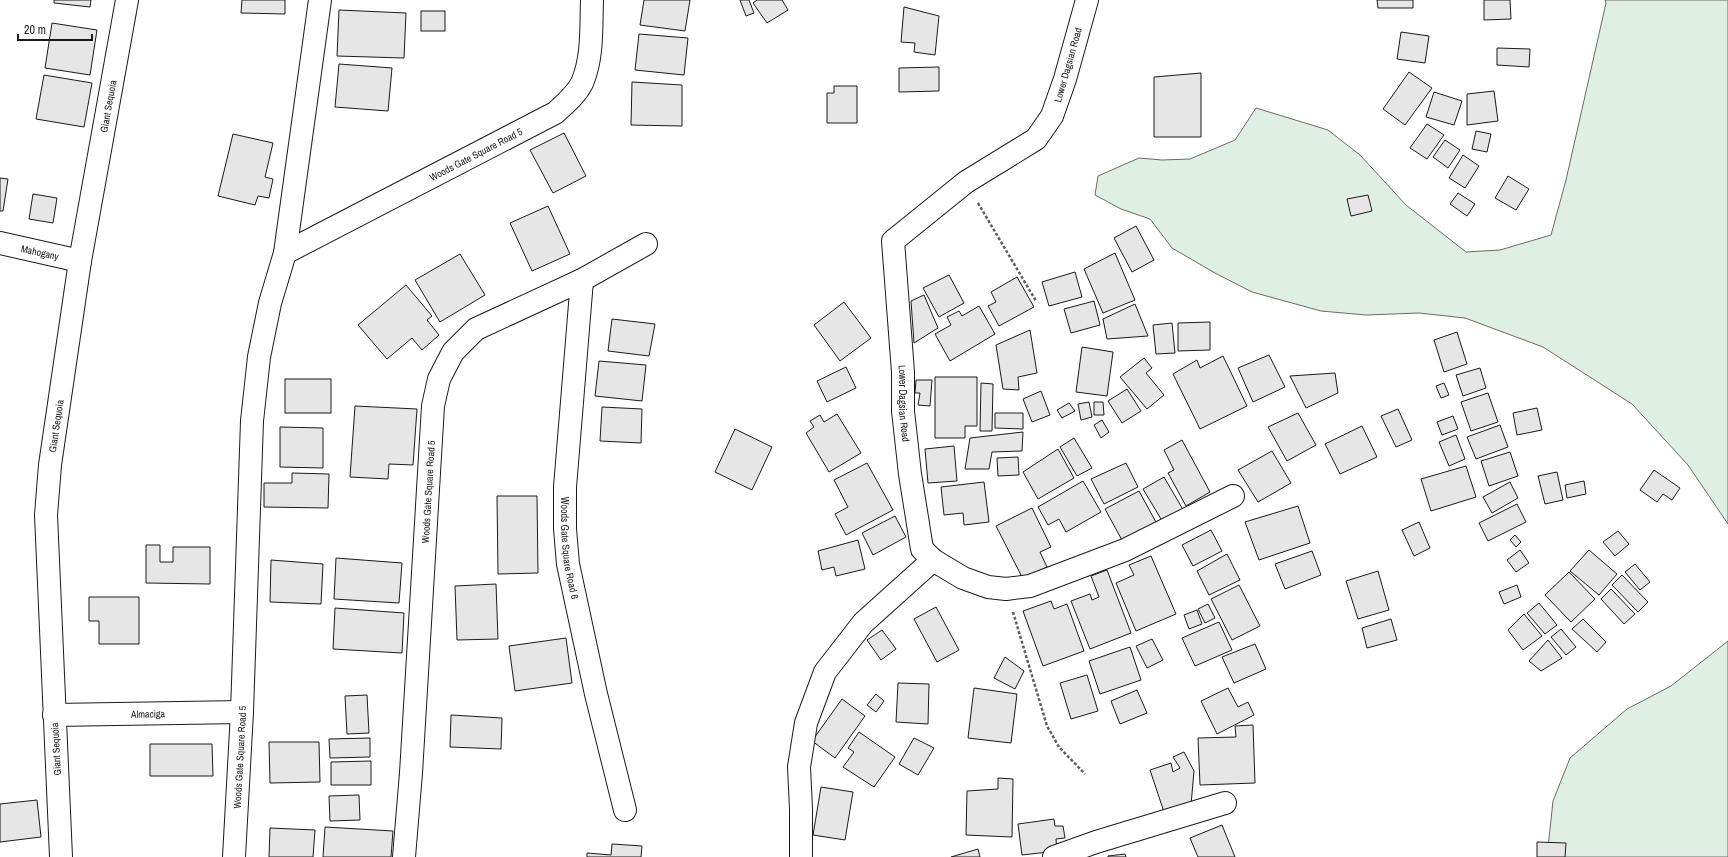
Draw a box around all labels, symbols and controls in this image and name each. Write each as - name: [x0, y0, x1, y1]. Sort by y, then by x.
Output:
- scale bar: [18, 16, 92, 42]
- text: 20 m: [24, 22, 46, 38]
- street label: Lower Dagsian Road: [1051, 26, 1085, 104]
- street label: Giant Sequoia: [97, 79, 119, 133]
- street label: Woods Gate Square Road 5: [427, 124, 525, 184]
- street label: Mahogany: [20, 241, 61, 263]
- street label: Lower Dagsian Road: [896, 364, 913, 442]
- street label: Giant Sequoia: [45, 398, 66, 453]
- street label: Woods Gate Square Road 5: [418, 440, 437, 544]
- street label: Woods Gate Square Road 6: [559, 497, 582, 601]
- street label: Woods Gate Square Road 5: [230, 705, 249, 809]
- street label: Almaciga: [130, 707, 166, 720]
- street label: Giant Sequoia: [48, 722, 64, 776]

